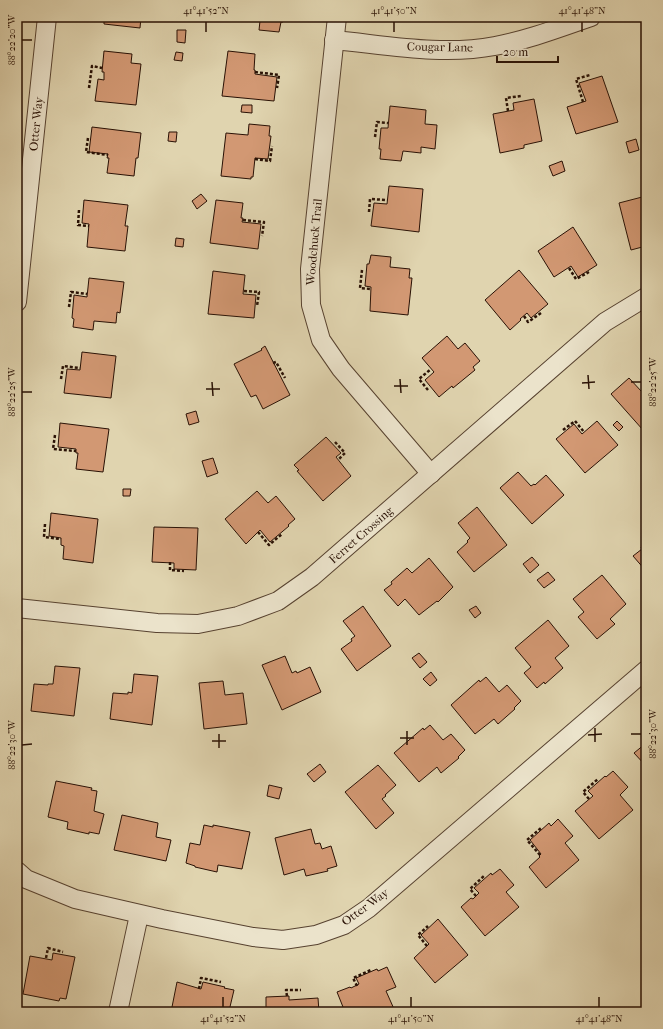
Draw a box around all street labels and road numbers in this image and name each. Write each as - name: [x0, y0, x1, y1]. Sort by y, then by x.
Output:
- street label: Cougar Lane: [407, 39, 473, 55]
- street label: Otter Way: [26, 96, 46, 152]
- street label: Woodchuck Trail: [303, 197, 325, 287]
- street label: Ferret Crossing: [326, 503, 396, 567]
- street label: Otter Way: [339, 885, 392, 929]

